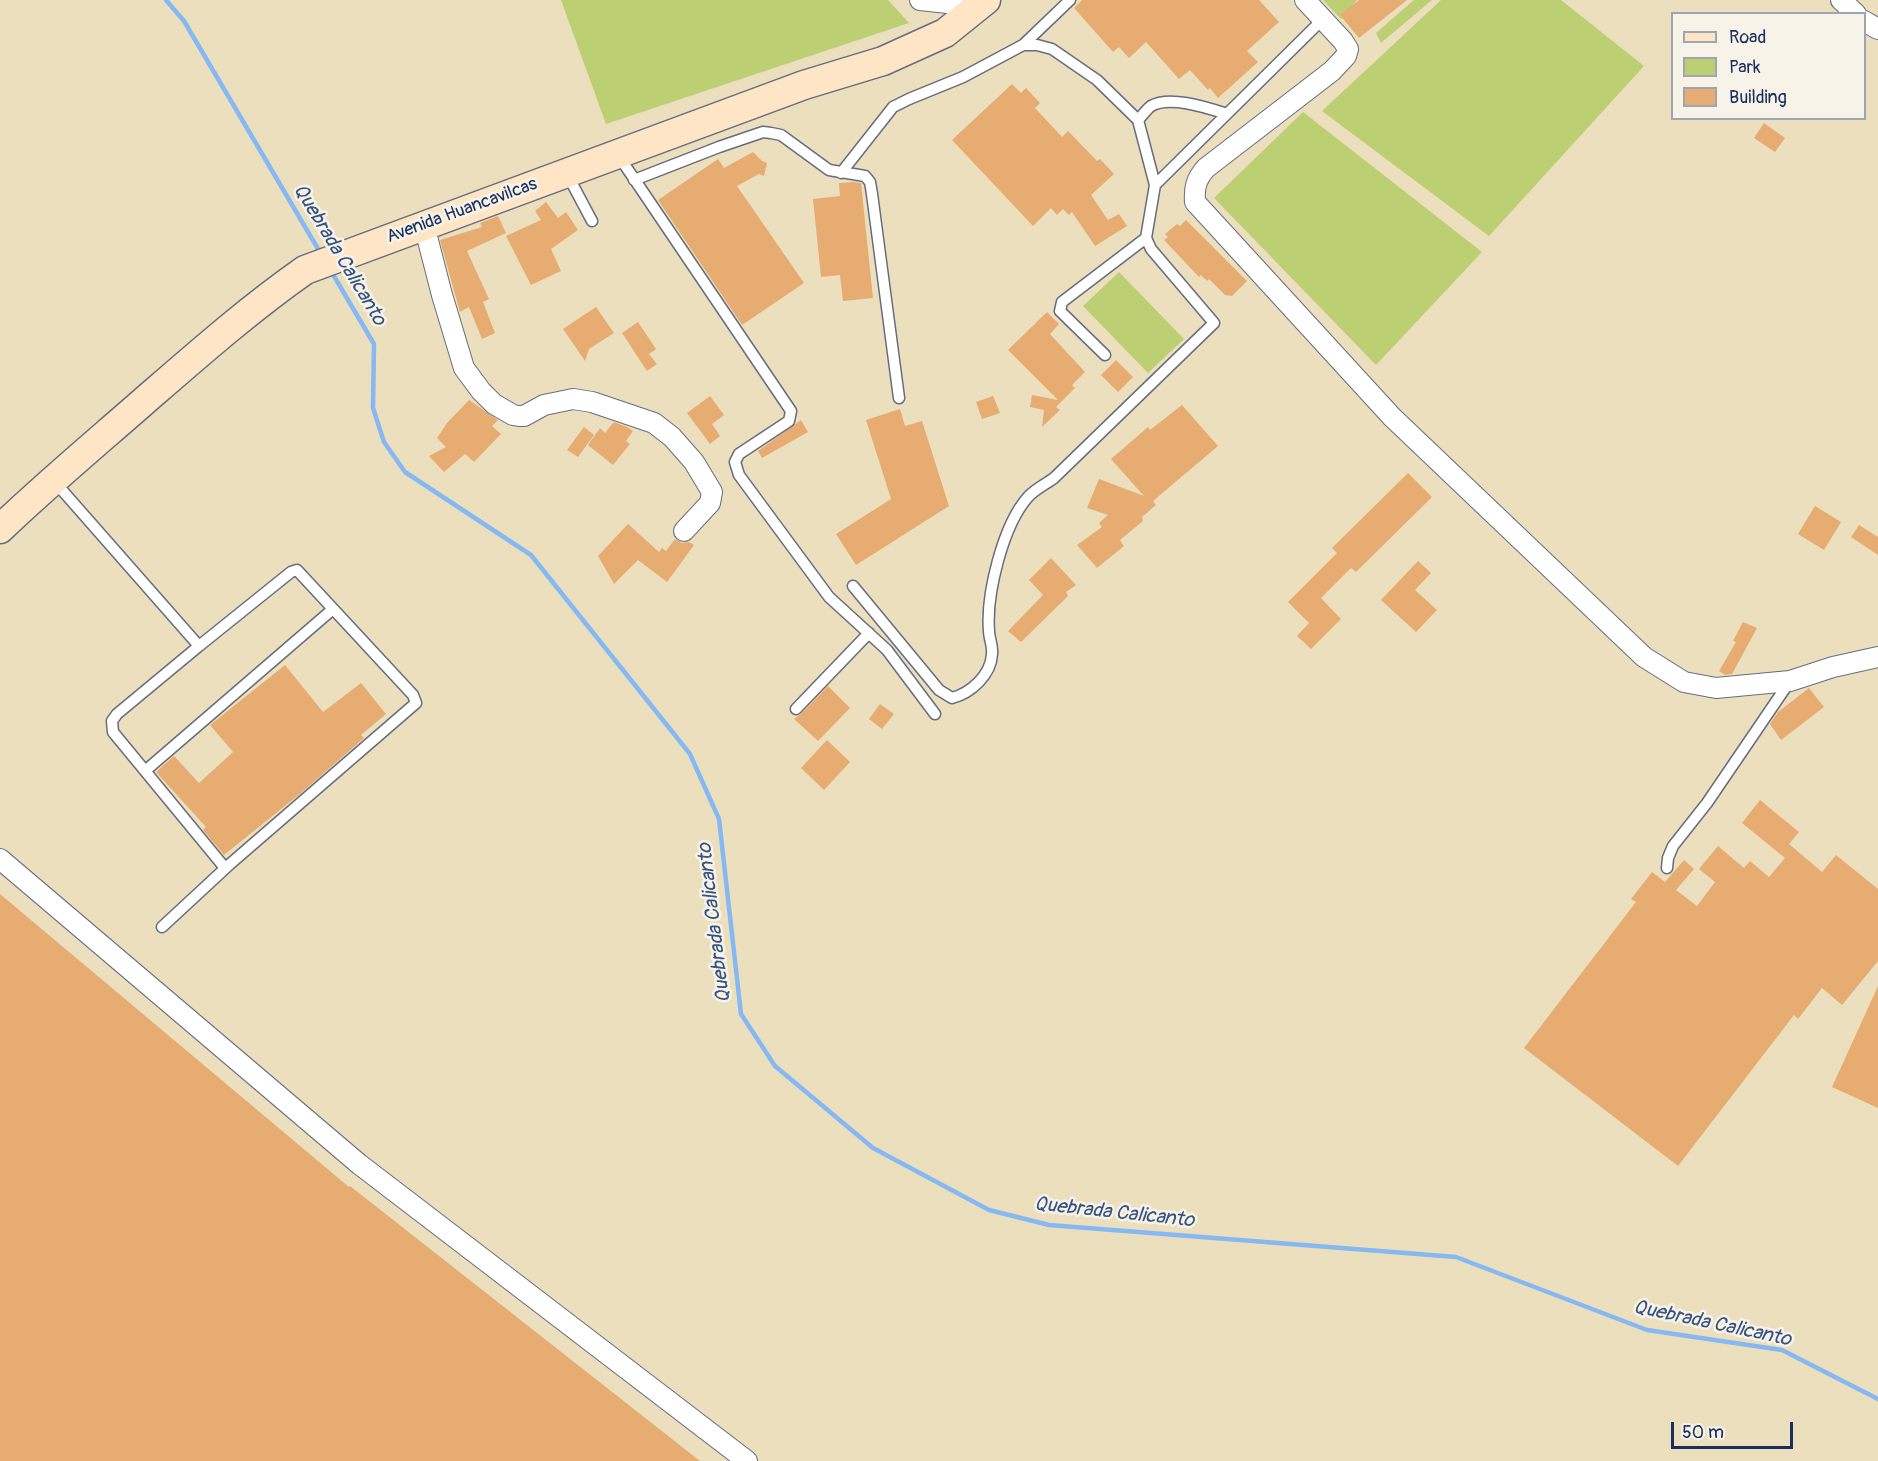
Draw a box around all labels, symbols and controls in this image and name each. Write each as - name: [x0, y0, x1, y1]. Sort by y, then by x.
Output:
- legend: [1671, 12, 1866, 120]
- text: Road: [1729, 26, 1766, 49]
- text: Park: [1729, 56, 1761, 79]
- text: Building: [1729, 86, 1787, 109]
- street label: Avenida Huancavilcas: [384, 174, 540, 248]
- water label: Quebrada Calicanto: [287, 180, 391, 330]
- water label: Quebrada Calicanto: [693, 842, 737, 1004]
- water label: Quebrada Calicanto: [1033, 1193, 1195, 1233]
- water label: Quebrada Calicanto: [1631, 1296, 1793, 1352]
- scale bar: [1674, 1410, 1796, 1448]
- text: 50 m: [1682, 1421, 1724, 1444]

